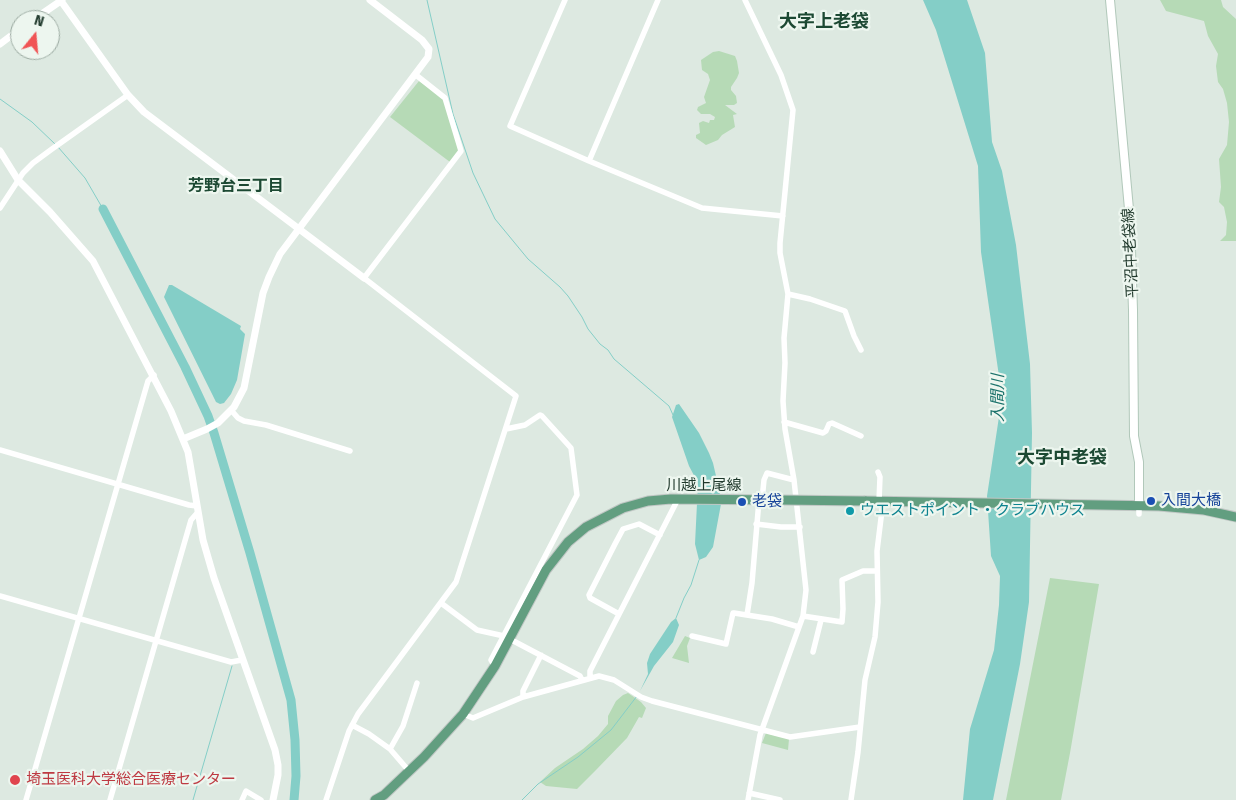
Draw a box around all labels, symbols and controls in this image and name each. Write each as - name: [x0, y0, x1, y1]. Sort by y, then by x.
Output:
- north arrow: [10, 10, 60, 60]
- district label: 大字上老袋: [779, 11, 869, 33]
- text: N: [32, 12, 46, 31]
- district label: 芳野台三丁目: [188, 177, 284, 197]
- street label: 平沼中老袋線: [1120, 208, 1142, 298]
- water label: 入間川: [989, 374, 1009, 422]
- district label: 大字中老袋: [1017, 447, 1107, 469]
- street label: 川越上尾線: [667, 477, 741, 495]
- place label: 入間大橋: [1161, 492, 1221, 510]
- place label: 老袋: [752, 493, 782, 511]
- marker: 入間大橋: [1145, 495, 1157, 507]
- marker: 老袋: [736, 496, 748, 508]
- place label: ウエストポイント・クラブハウス: [860, 502, 1085, 520]
- marker: ウエストポイント・クラブハウス: [844, 505, 856, 517]
- place label: 埼玉医科大学総合医療センター: [26, 771, 236, 789]
- marker: 埼玉医科大学総合医療センター: [8, 773, 22, 787]

